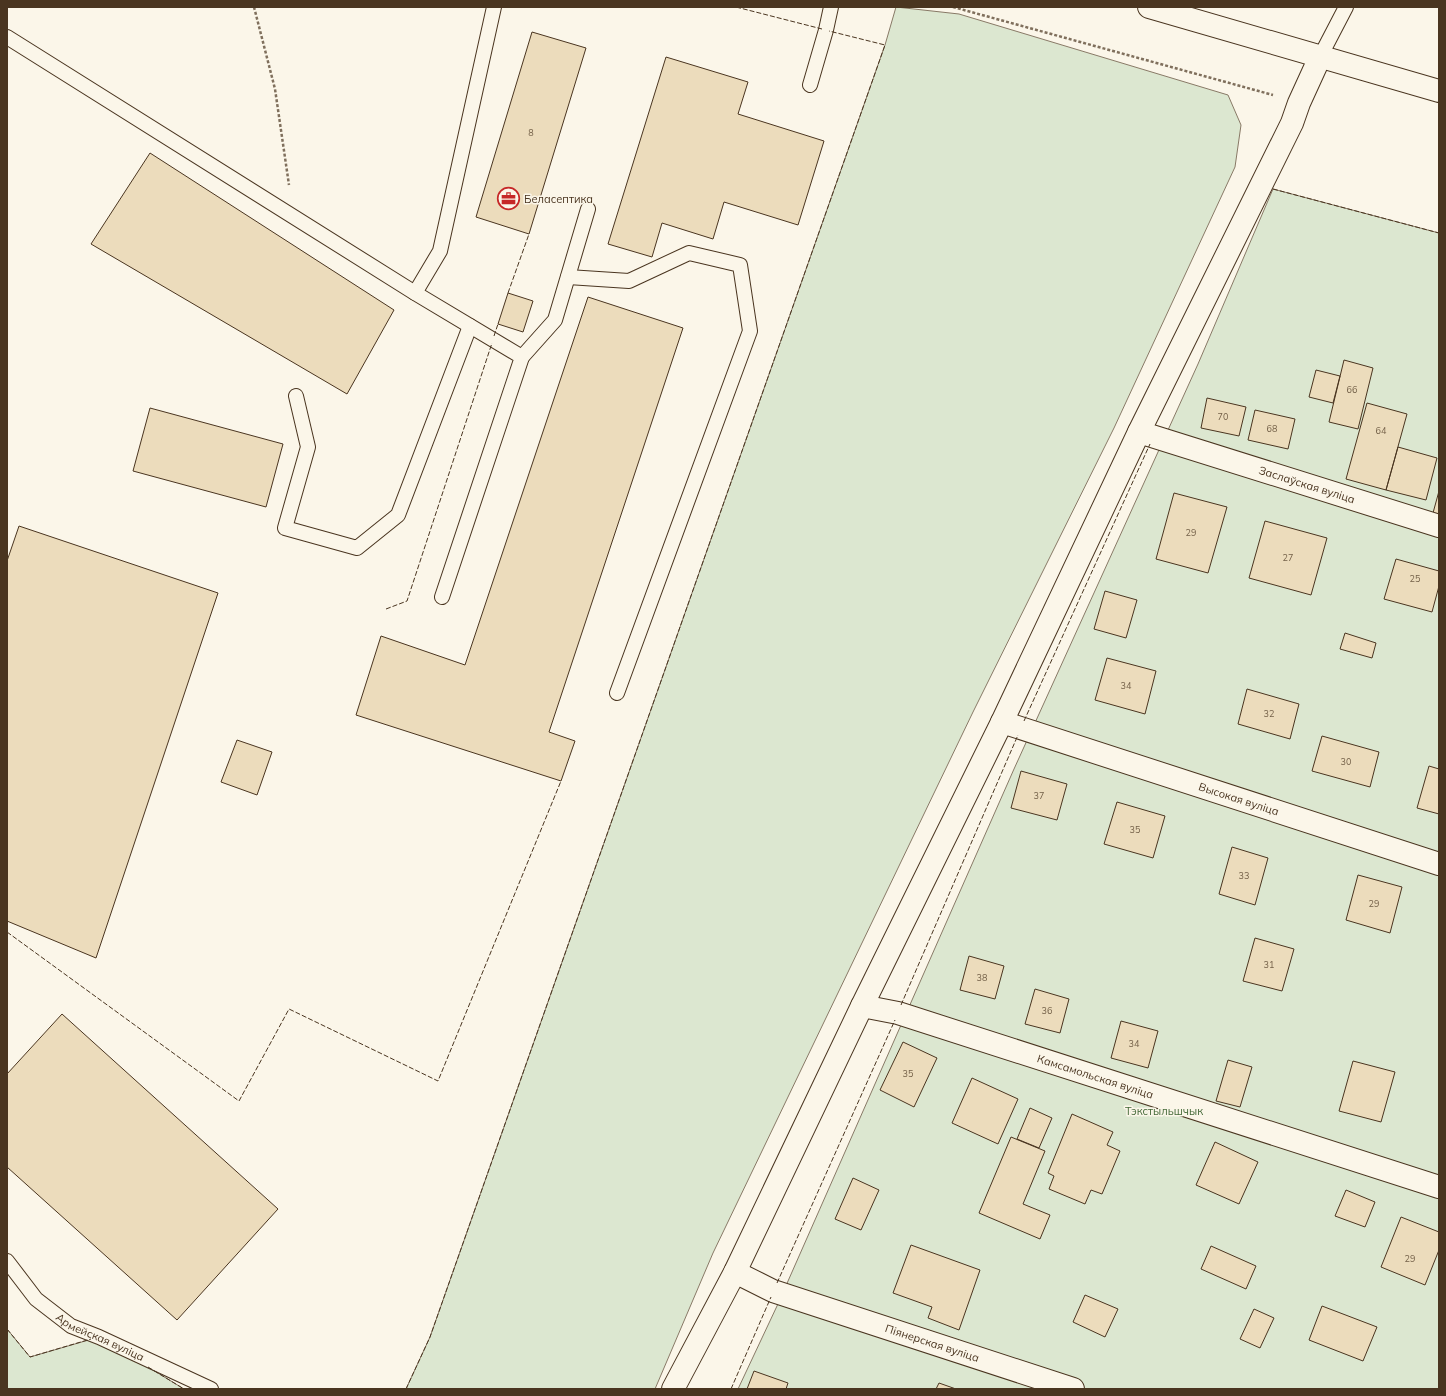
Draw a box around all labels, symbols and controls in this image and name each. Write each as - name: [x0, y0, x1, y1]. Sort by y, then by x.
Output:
- house number: 8: [528, 127, 534, 138]
- office icon: Беласептика: [496, 186, 522, 212]
- place label: Беласептика: [524, 192, 593, 206]
- house number: 66: [1347, 384, 1357, 395]
- house number: 70: [1218, 411, 1228, 422]
- house number: 68: [1267, 423, 1277, 434]
- house number: 64: [1376, 425, 1387, 436]
- street label: Заслаўская вуліца: [1257, 463, 1357, 506]
- house number: 29: [1186, 527, 1196, 538]
- house number: 27: [1283, 552, 1293, 563]
- house number: 25: [1410, 573, 1421, 584]
- house number: 34: [1121, 680, 1132, 691]
- house number: 32: [1264, 708, 1274, 719]
- house number: 30: [1341, 756, 1351, 767]
- street label: Высокая вуліца: [1197, 779, 1281, 819]
- house number: 37: [1034, 790, 1044, 801]
- house number: 35: [1130, 824, 1141, 835]
- house number: 33: [1239, 870, 1249, 881]
- house number: 29: [1369, 898, 1379, 909]
- house number: 31: [1264, 959, 1274, 970]
- house number: 38: [977, 972, 987, 983]
- house number: 36: [1042, 1005, 1052, 1016]
- house number: 34: [1129, 1038, 1140, 1049]
- street label: Камсамольская вуліца: [1035, 1051, 1155, 1102]
- house number: 35: [903, 1068, 914, 1079]
- park label: Тэкстыльшчык: [1125, 1104, 1203, 1118]
- house number: 29: [1405, 1253, 1415, 1264]
- street label: Армейская вуліца: [53, 1310, 147, 1364]
- street label: Піянерская вуліца: [883, 1321, 981, 1365]

